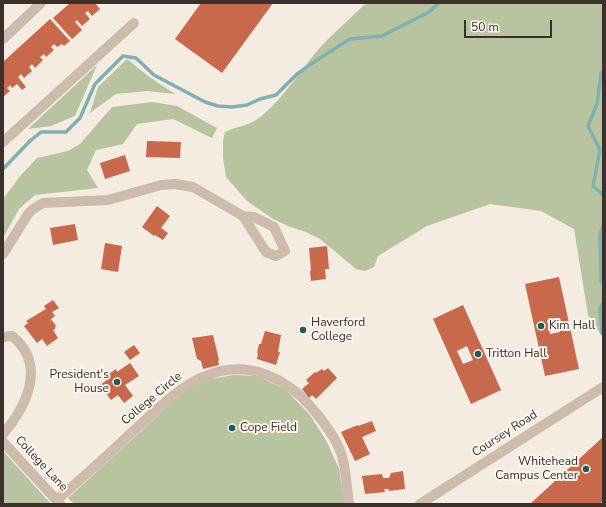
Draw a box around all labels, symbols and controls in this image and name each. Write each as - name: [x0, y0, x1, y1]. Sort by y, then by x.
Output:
- scale bar: [466, 12, 554, 38]
- text: 50 m: [471, 19, 499, 35]
- place label: Haverford College: [311, 316, 365, 344]
- place label: Kim Hall: [549, 319, 595, 333]
- marker: Kim Hall: [536, 321, 546, 331]
- marker: Haverford College: [298, 325, 308, 335]
- place label: Tritton Hall: [486, 347, 547, 361]
- marker: Tritton Hall: [473, 349, 483, 359]
- place label: President's House: [50, 368, 109, 396]
- street label: College Circle: [119, 369, 185, 429]
- marker: President's House: [112, 377, 122, 387]
- street label: Coursey Road: [470, 408, 540, 460]
- place label: Cope Field: [240, 421, 297, 435]
- marker: Cope Field: [227, 423, 237, 433]
- street label: College Lane: [12, 433, 70, 495]
- place label: Whitehead Campus Center: [495, 455, 578, 483]
- marker: Whitehead Campus Center: [581, 464, 591, 474]

